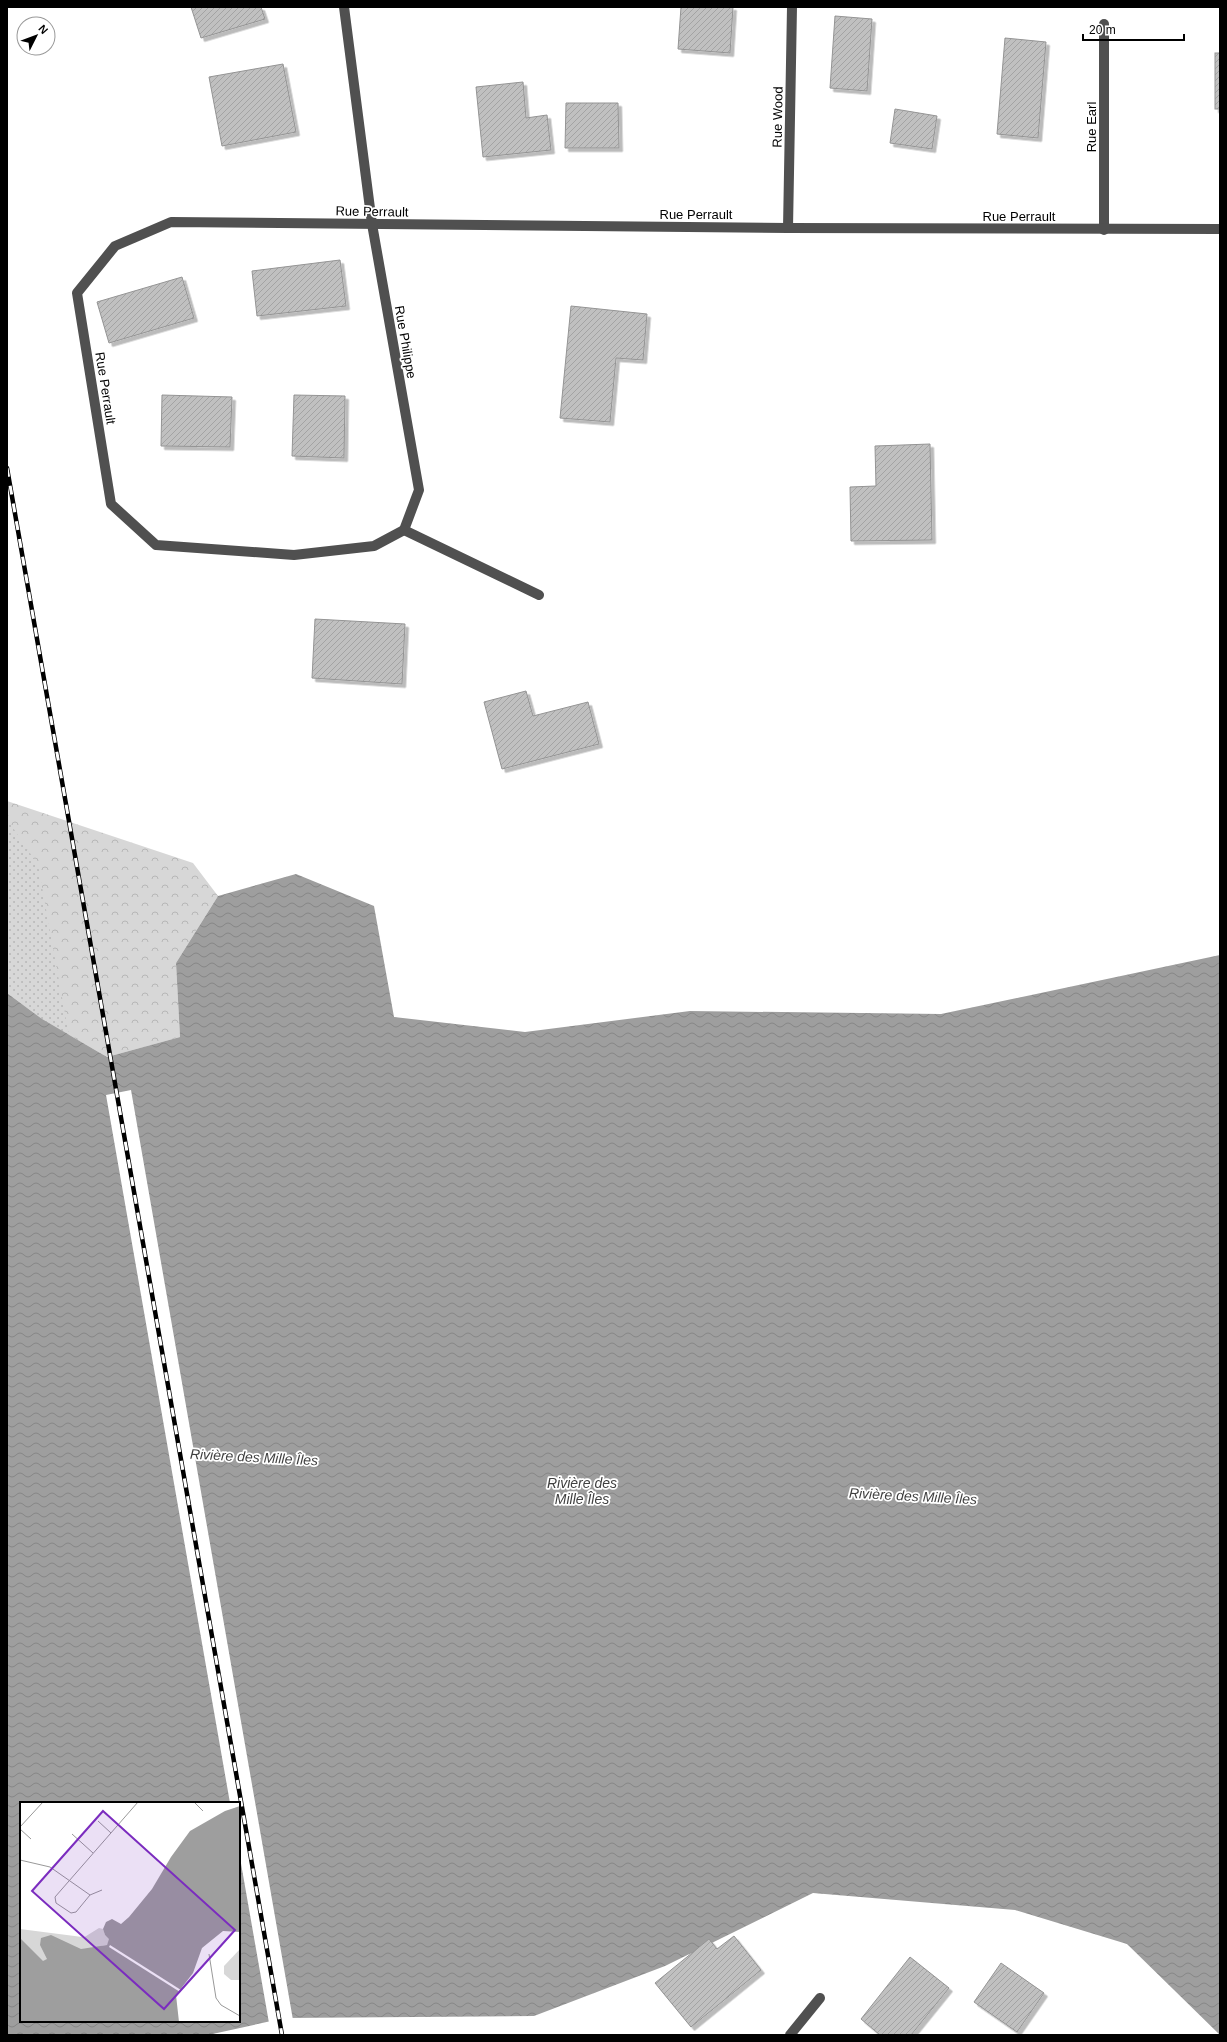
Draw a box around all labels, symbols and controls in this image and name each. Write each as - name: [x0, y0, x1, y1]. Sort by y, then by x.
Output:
- north arrow: [16, 16, 56, 56]
- scale bar: [1083, 16, 1184, 42]
- text: N: [36, 22, 51, 36]
- text: 20 m: [1089, 23, 1116, 37]
- street label: Rue Wood: [769, 86, 786, 148]
- street label: Rue Earl: [1084, 102, 1099, 152]
- street label: Rue Perrault: [335, 203, 409, 220]
- street label: Rue Perrault: [660, 207, 733, 222]
- street label: Rue Perrault: [983, 209, 1056, 224]
- street label: Rue Philippe: [392, 304, 419, 380]
- street label: Rue Perrault: [92, 351, 119, 426]
- water label: Rivière des Mille Îles: [189, 1446, 319, 1468]
- water label: Rivière des Mille Îles: [547, 1475, 617, 1507]
- water label: Rivière des Mille Îles: [848, 1485, 978, 1507]
- inset map: [20, 1802, 240, 2022]

